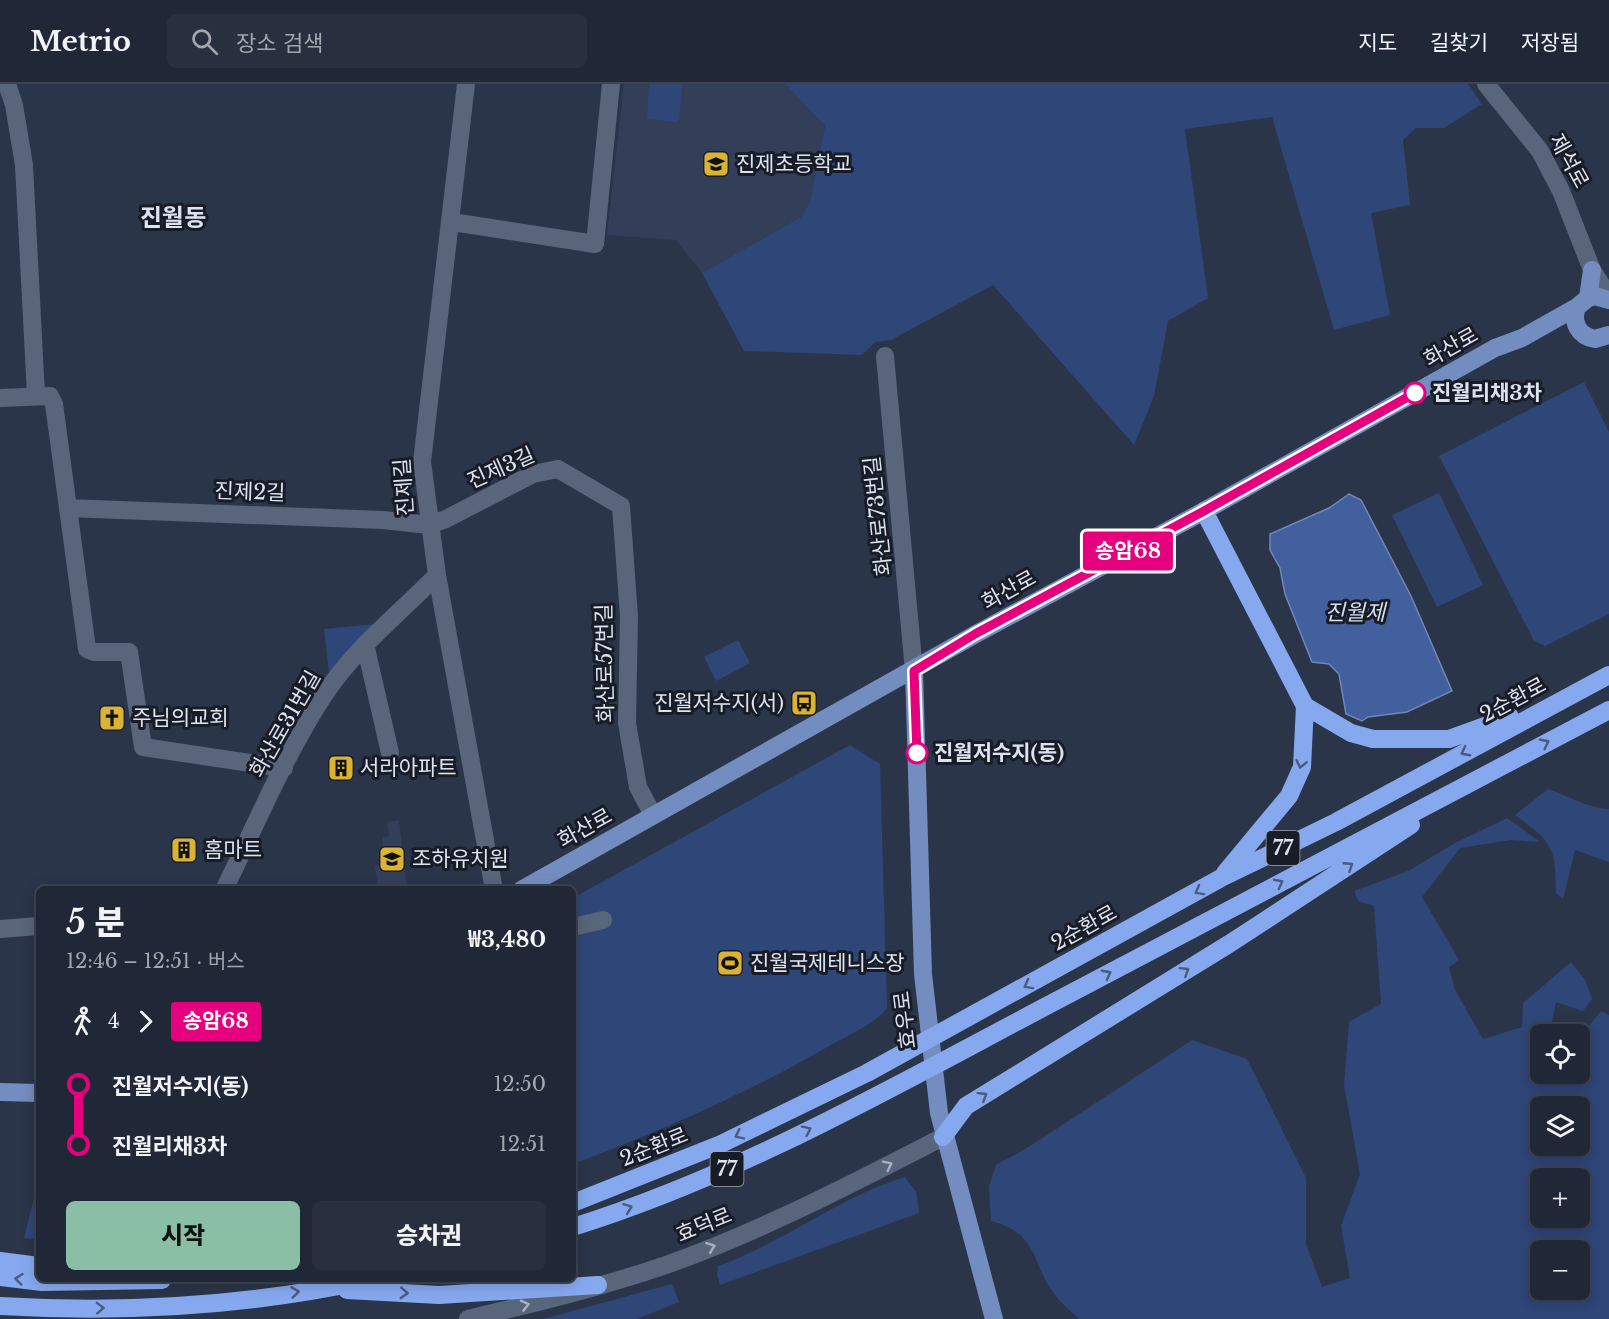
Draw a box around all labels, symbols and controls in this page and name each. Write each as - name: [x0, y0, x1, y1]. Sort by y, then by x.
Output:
- search box: [167, 14, 587, 68]
- text: Metrio: [30, 24, 131, 59]
- icon: search: [188, 25, 221, 58]
- text: 장소 검색: [236, 30, 323, 57]
- text: 지도: [1358, 30, 1397, 56]
- text: 길찾기: [1430, 30, 1488, 56]
- text: 저장됨: [1521, 30, 1579, 56]
- street label: 제석로: [1544, 129, 1594, 193]
- school or university icon: 진제초등학교: [701, 149, 731, 179]
- place label: 진제초등학교: [736, 151, 852, 177]
- district label: 진월동: [140, 203, 206, 232]
- street label: 화산로: [1419, 322, 1483, 372]
- place label: 진월리채3차: [1432, 380, 1542, 406]
- marker: 진월리채3차: [1404, 382, 1426, 404]
- street label: 진제3길: [463, 442, 539, 494]
- street label: 화산로73번길: [859, 455, 897, 577]
- street label: 진제길: [389, 457, 419, 517]
- street label: 진제2길: [214, 478, 286, 506]
- line badge: 송암68: [1086, 532, 1170, 570]
- text: 송암68: [1095, 538, 1161, 564]
- street label: 화산로: [977, 565, 1041, 615]
- water label: 진월제: [1325, 599, 1388, 626]
- street label: 화산로57번길: [591, 603, 619, 723]
- street label: 화산로31번길: [244, 666, 326, 782]
- street label: 2순환로: [1476, 672, 1550, 728]
- bus stop icon: 진월저수지(서): [789, 688, 819, 718]
- place label: 진월저수지(서): [654, 690, 784, 716]
- church icon: 주님의교회: [97, 703, 127, 733]
- place label: 주님의교회: [132, 705, 229, 731]
- one-way arrow: [1538, 739, 1549, 751]
- place label: 진월저수지(동): [934, 740, 1064, 766]
- marker: 진월저수지(동): [906, 742, 928, 764]
- one-way arrow: [1460, 745, 1471, 756]
- building icon: 서라아파트: [326, 753, 356, 783]
- place label: 서라아파트: [360, 755, 457, 781]
- one-way arrow: [1295, 759, 1308, 769]
- street label: 화산로: [553, 803, 617, 853]
- road number: 77: [1266, 831, 1300, 865]
- building icon: 홈마트: [169, 835, 199, 865]
- place label: 홈마트: [204, 837, 262, 863]
- school or university icon: 조하유치원: [377, 844, 407, 874]
- place label: 조하유치원: [412, 846, 509, 872]
- one-way arrow: [1342, 862, 1353, 873]
- one-way arrow: [1273, 879, 1284, 890]
- one-way arrow: [1195, 884, 1205, 895]
- street label: 2순환로: [1047, 899, 1121, 957]
- text: 5 분: [66, 902, 125, 943]
- text: ₩3,480: [468, 926, 546, 953]
- sports icon: 진월국제테니스장: [715, 948, 745, 978]
- text: 12:46 – 12:51 · 버스: [66, 949, 245, 973]
- place label: 진월국제테니스장: [750, 950, 905, 976]
- one-way arrow: [1179, 967, 1189, 979]
- one-way arrow: [1101, 970, 1111, 981]
- one-way arrow: [1024, 978, 1034, 989]
- street label: 효우로: [889, 990, 921, 1050]
- icon: walk: [66, 1005, 99, 1038]
- icon: forward: [129, 1005, 162, 1038]
- text: 송암68: [183, 1008, 249, 1034]
- text: 4: [108, 1009, 120, 1033]
- map controls: [1530, 1024, 1590, 1300]
- button: locate: [1530, 1024, 1590, 1084]
- text: 12:50: [493, 1072, 546, 1096]
- text: 진월저수지(동): [112, 1073, 249, 1100]
- one-way arrow: [977, 1091, 987, 1103]
- button: layers: [1530, 1096, 1590, 1156]
- street label: 2순환로: [616, 1122, 692, 1172]
- one-way arrow: [801, 1126, 812, 1138]
- one-way arrow: [734, 1128, 745, 1140]
- text: 12:51: [499, 1132, 546, 1156]
- text: 진월리채3차: [112, 1133, 227, 1160]
- road number: 77: [710, 1152, 744, 1186]
- one-way arrow: [882, 1161, 893, 1173]
- button: +: [1530, 1168, 1590, 1228]
- button: 시작: [66, 1201, 300, 1270]
- button: 승차권: [312, 1201, 546, 1270]
- street label: 효덕로: [672, 1202, 736, 1248]
- one-way arrow: [622, 1203, 633, 1215]
- button: −: [1530, 1240, 1590, 1300]
- one-way arrow: [705, 1242, 716, 1254]
- one-way arrow: [15, 1273, 24, 1286]
- one-way arrow: [399, 1286, 408, 1299]
- one-way arrow: [290, 1287, 299, 1299]
- one-way arrow: [520, 1300, 530, 1313]
- one-way arrow: [96, 1302, 105, 1314]

